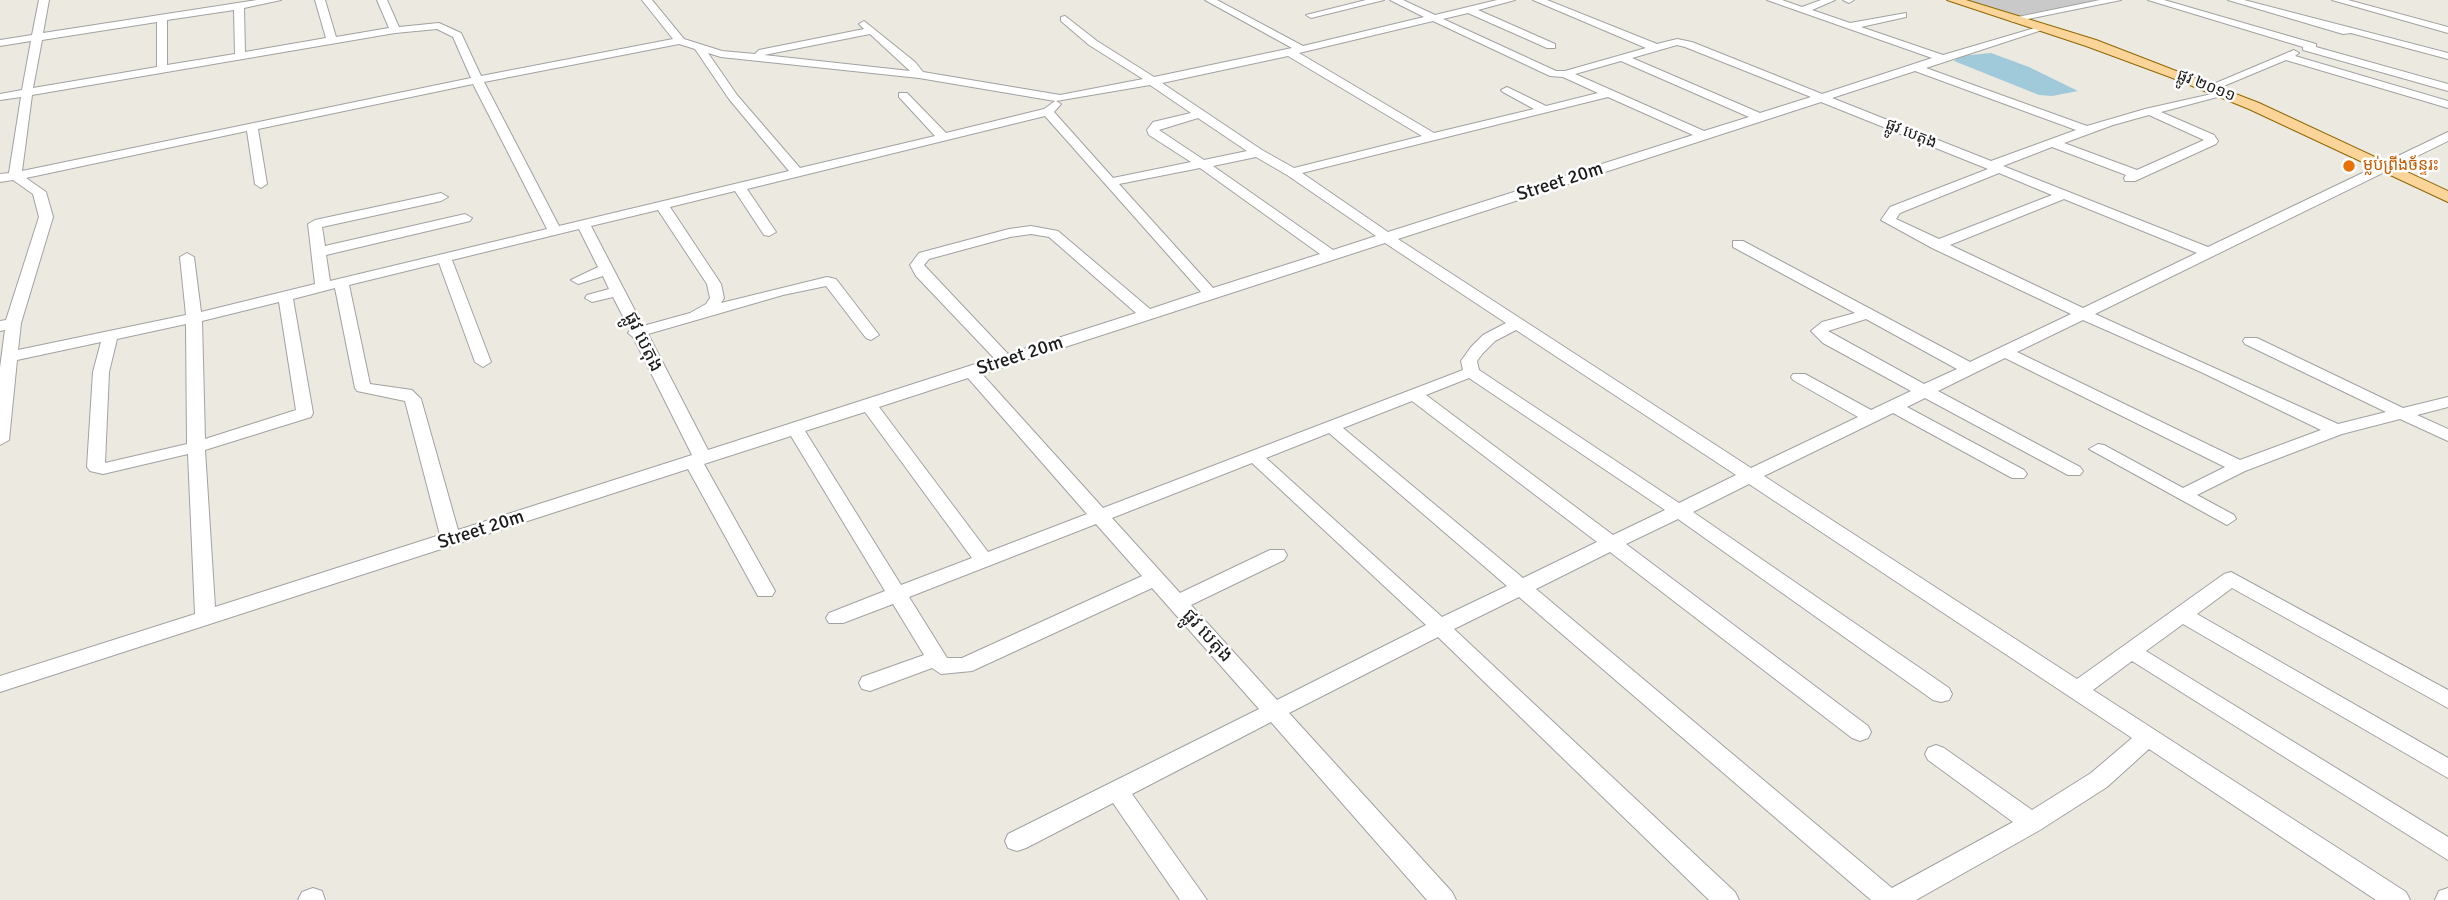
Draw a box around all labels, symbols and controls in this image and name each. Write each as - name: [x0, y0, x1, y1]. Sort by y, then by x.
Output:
- street label: ផ្លូវ ២០១១: [2174, 66, 2238, 106]
- street label: ផ្លូវ បេតុង: [1882, 115, 1940, 153]
- place label: ម្លប់ព្រីងច័ន្ទរះ: [2363, 156, 2439, 176]
- street label: Street 20m: [1514, 157, 1606, 207]
- marker: ម្លប់ព្រីងច័ន្ទរះ: [2341, 158, 2357, 174]
- street label: ផ្លូវ បេតុង: [619, 308, 667, 376]
- street label: Street 20m: [974, 331, 1066, 381]
- street label: Street 20m: [435, 505, 527, 555]
- street label: ផ្លូវ បេតុង: [1177, 605, 1237, 667]

